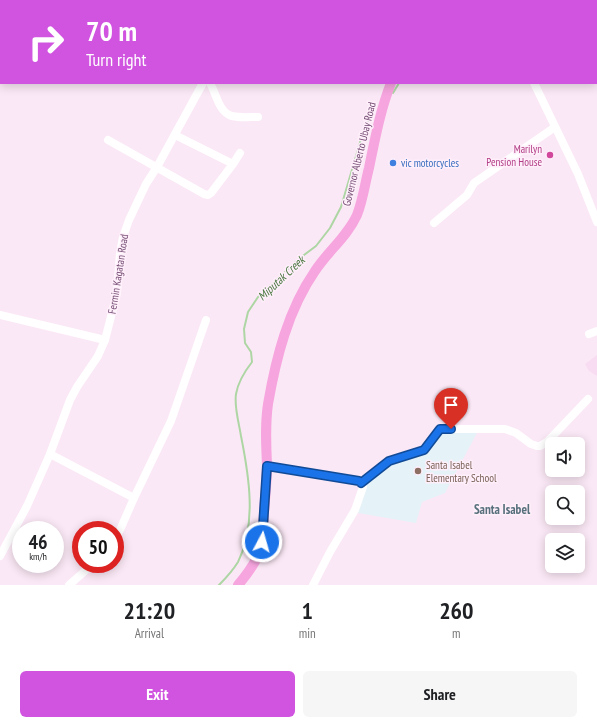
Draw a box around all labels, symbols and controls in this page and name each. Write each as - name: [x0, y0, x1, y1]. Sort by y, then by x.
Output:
- text: 70 m: [86, 12, 137, 49]
- icon: right: [20, 16, 72, 68]
- text: Turn right: [86, 48, 146, 71]
- street label: Governor Alberto Ubay Road: [339, 100, 379, 207]
- place label: Marilyn Pension House: [486, 142, 542, 169]
- marker: Marilyn Pension House: [545, 150, 555, 160]
- place label: vic motorcycles: [401, 156, 459, 170]
- marker: vic motorcycles: [388, 158, 398, 168]
- street label: Fermin Kagatan Road: [105, 233, 131, 315]
- water label: Miputak Creek: [254, 252, 309, 304]
- pin: [434, 388, 468, 429]
- icon: arrive: [440, 394, 462, 416]
- map controls: [545, 437, 585, 573]
- button: sound: [545, 437, 585, 477]
- place label: Santa Isabel Elementary School: [426, 458, 497, 485]
- marker: Santa Isabel Elementary School: [413, 466, 423, 476]
- button: search: [545, 485, 585, 525]
- district label: Santa Isabel: [474, 501, 531, 518]
- speed limit sign: 50: [72, 521, 124, 573]
- position arrow: [241, 521, 283, 563]
- text: 46: [28, 529, 48, 555]
- button: layers: [545, 533, 585, 573]
- text: km/h: [29, 550, 47, 563]
- text: 21:20: [123, 595, 175, 626]
- text: 1: [301, 595, 313, 626]
- text: 260: [439, 595, 474, 626]
- text: Arrival: [135, 625, 164, 642]
- text: min: [299, 625, 316, 642]
- text: m: [452, 625, 461, 642]
- button: Exit: [20, 671, 295, 717]
- button: Share: [303, 671, 577, 717]

